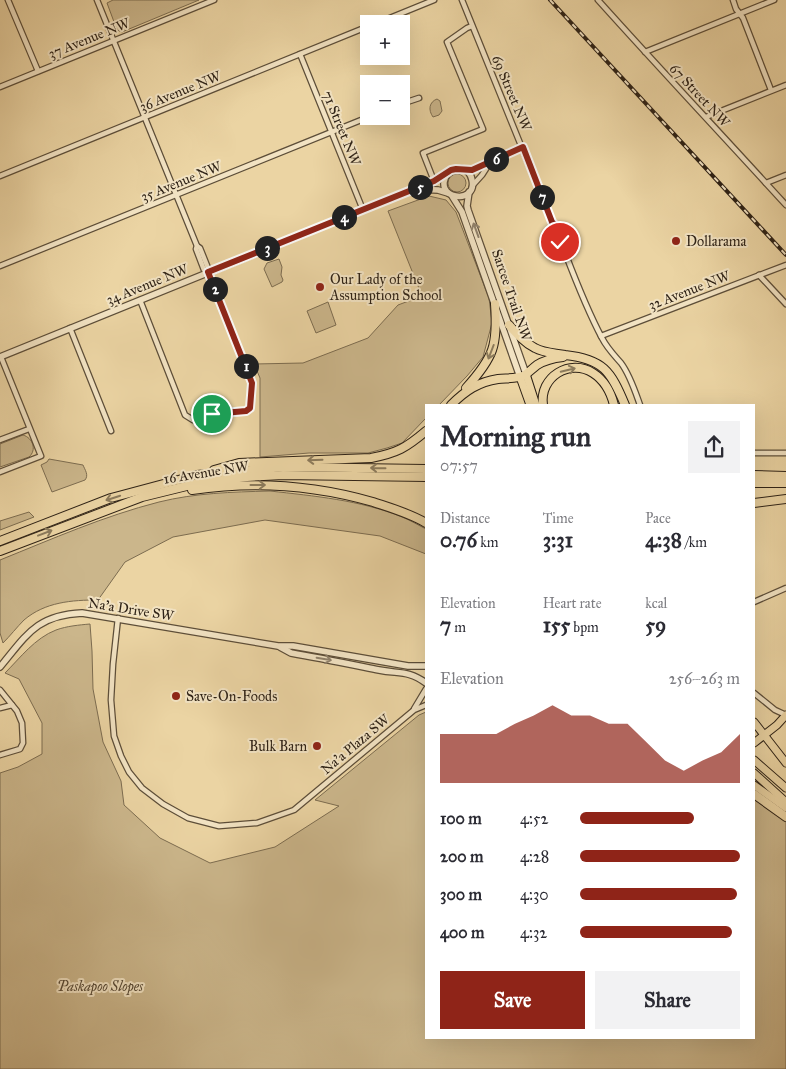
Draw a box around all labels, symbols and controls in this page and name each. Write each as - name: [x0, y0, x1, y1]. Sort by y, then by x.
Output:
- street label: 37 Avenue NW: [46, 14, 133, 63]
- map controls: [360, 15, 410, 125]
- button: +: [360, 15, 410, 65]
- street label: 69 Street NW: [488, 53, 535, 134]
- street label: 67 Street NW: [666, 60, 734, 131]
- street label: 36 Avenue NW: [137, 67, 224, 115]
- button: −: [360, 75, 410, 125]
- street label: 71 Street NW: [319, 88, 364, 169]
- pin: 6: [484, 146, 508, 172]
- text: 6: [493, 151, 500, 168]
- street label: 35 Avenue NW: [138, 157, 225, 205]
- pin: 5: [408, 174, 432, 200]
- text: 5: [417, 179, 424, 196]
- pin: 7: [530, 184, 554, 210]
- text: 7: [539, 189, 546, 206]
- pin: 4: [332, 204, 356, 230]
- text: 4: [341, 209, 348, 226]
- pin: [539, 221, 581, 263]
- one-way arrow: [471, 223, 480, 238]
- icon: check: [546, 228, 574, 256]
- place label: Dollarama: [686, 233, 747, 250]
- marker: Dollarama: [670, 235, 682, 247]
- pin: 3: [254, 236, 280, 260]
- text: 3: [265, 240, 270, 257]
- street label: Sarcee Trail NW: [488, 247, 535, 344]
- street label: 34 Avenue NW: [104, 260, 191, 309]
- street label: 32 Avenue NW: [646, 267, 733, 314]
- place label: Our Lady of the Assumption School: [329, 271, 442, 304]
- pin: 2: [202, 276, 228, 302]
- text: 2: [212, 281, 219, 298]
- marker: Our Lady of the Assumption School: [314, 281, 326, 293]
- one-way arrow: [486, 343, 495, 359]
- pin: 1: [234, 354, 258, 378]
- text: 1: [244, 358, 249, 375]
- one-way arrow: [560, 365, 576, 374]
- pin: [191, 393, 233, 435]
- icon: arrive: [198, 400, 226, 428]
- text: Morning run: [440, 419, 591, 454]
- button: share: [688, 421, 740, 473]
- one-way arrow: [307, 455, 323, 464]
- text: 07:57: [440, 456, 478, 475]
- street label: 16 Avenue NW: [162, 457, 251, 488]
- one-way arrow: [370, 463, 386, 473]
- one-way arrow: [250, 480, 266, 490]
- one-way arrow: [106, 493, 122, 503]
- text: Distance: [440, 510, 490, 527]
- text: Time: [543, 510, 574, 527]
- text: Pace: [645, 510, 671, 527]
- text: 0.76: [440, 527, 477, 553]
- text: 3:31: [543, 527, 573, 553]
- text: 4:38: [645, 527, 682, 553]
- one-way arrow: [37, 528, 52, 537]
- text: km: [477, 534, 499, 551]
- text: /km: [682, 534, 707, 551]
- street label: Na'a Drive SW: [87, 594, 176, 625]
- text: Elevation: [440, 595, 496, 612]
- text: Heart rate: [543, 595, 602, 612]
- text: kcal: [645, 595, 667, 612]
- text: 7: [440, 612, 451, 638]
- text: 155: [543, 612, 570, 638]
- text: 59: [645, 612, 666, 638]
- text: m: [451, 619, 466, 636]
- text: bpm: [570, 619, 599, 636]
- one-way arrow: [316, 654, 332, 664]
- text: Elevation: [440, 669, 504, 688]
- text: 256–263 m: [669, 669, 740, 688]
- place label: Save-On-Foods: [186, 688, 277, 705]
- marker: Save-On-Foods: [170, 690, 182, 702]
- street label: Na'a Plaza SW: [318, 710, 394, 778]
- place label: Bulk Barn: [249, 738, 307, 755]
- marker: Bulk Barn: [311, 740, 323, 752]
- text: 100 m: [440, 809, 482, 828]
- text: 4:52: [520, 809, 548, 828]
- text: 200 m: [440, 847, 483, 866]
- text: 4:28: [520, 847, 549, 866]
- text: 300 m: [440, 885, 482, 904]
- text: 4:30: [520, 885, 549, 904]
- text: 400 m: [440, 923, 484, 942]
- text: 4:32: [520, 923, 547, 942]
- button: Save: [440, 971, 585, 1029]
- button: Share: [595, 971, 740, 1029]
- park label: Paskapoo Slopes: [57, 978, 144, 996]

